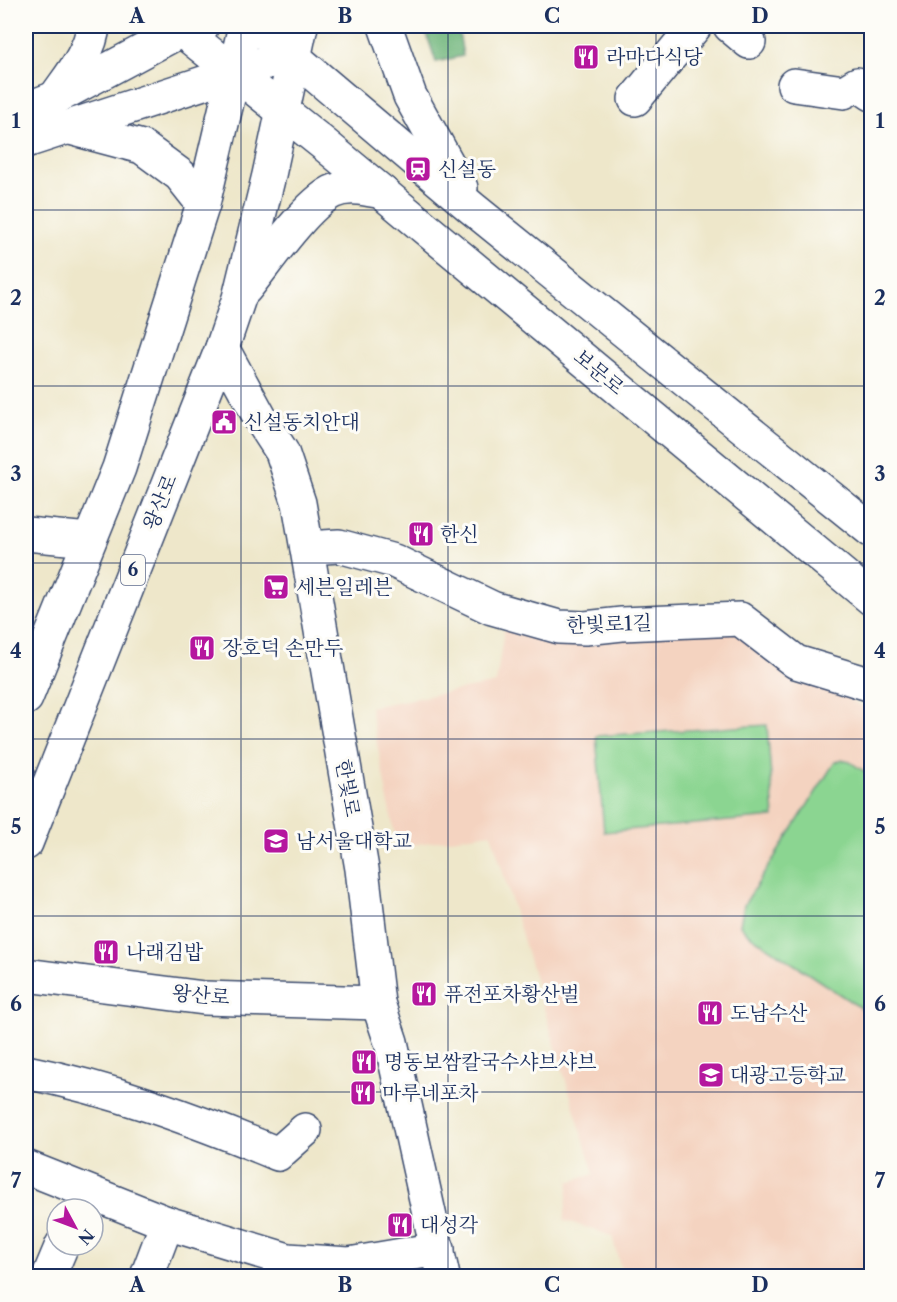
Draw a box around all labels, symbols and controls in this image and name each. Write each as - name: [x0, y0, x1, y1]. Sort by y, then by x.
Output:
- text: A: [128, 4, 145, 28]
- text: B: [338, 4, 353, 28]
- text: C: [544, 4, 560, 28]
- text: D: [751, 4, 769, 28]
- restaurant icon: 라마다식당: [571, 42, 601, 72]
- place label: 라마다식당: [606, 45, 703, 69]
- text: 1: [12, 109, 21, 133]
- text: 1: [876, 109, 885, 133]
- station icon: 신설동: [403, 154, 433, 184]
- place label: 신설동: [438, 157, 496, 181]
- text: 2: [10, 286, 22, 310]
- text: 2: [874, 286, 886, 310]
- street label: 보문로: [569, 344, 629, 400]
- public building icon: 신설동치안대: [209, 407, 239, 437]
- place label: 신설동치안대: [244, 410, 360, 434]
- text: 3: [10, 462, 22, 486]
- text: 3: [874, 462, 886, 486]
- street label: 왕산로: [138, 471, 182, 533]
- restaurant icon: 한신: [406, 519, 436, 549]
- place label: 한신: [440, 522, 479, 546]
- road number: 6: [121, 555, 145, 585]
- supermarket icon: 세븐일레븐: [261, 572, 291, 602]
- place label: 세븐일레븐: [296, 575, 393, 599]
- street label: 한빛로1길: [566, 611, 652, 637]
- restaurant icon: 장호덕 손만두: [187, 633, 217, 663]
- place label: 장호덕 손만두: [222, 636, 343, 660]
- text: 4: [10, 639, 22, 663]
- text: 4: [874, 639, 886, 663]
- street label: 한빛로: [331, 757, 365, 819]
- text: 5: [10, 815, 22, 839]
- text: 5: [874, 815, 886, 839]
- school or university icon: 남서울대학교: [261, 826, 291, 856]
- place label: 남서울대학교: [296, 829, 413, 853]
- restaurant icon: 나래김밥: [91, 937, 121, 967]
- place label: 나래김밥: [126, 940, 204, 964]
- restaurant icon: 퓨전포차황산벌: [409, 979, 439, 1009]
- street label: 왕산로: [171, 981, 231, 1009]
- place label: 퓨전포차황산벌: [444, 982, 579, 1006]
- text: 6: [10, 992, 22, 1016]
- text: 6: [874, 992, 886, 1016]
- restaurant icon: 도남수산: [695, 998, 725, 1028]
- place label: 도남수산: [730, 1001, 808, 1025]
- restaurant icon: 명동보쌈칼국수샤브샤브: [349, 1047, 379, 1077]
- place label: 명동보쌈칼국수샤브샤브: [384, 1050, 597, 1074]
- school or university icon: 대광고등학교: [696, 1060, 726, 1090]
- place label: 대광고등학교: [730, 1063, 847, 1087]
- restaurant icon: 마루네포차: [348, 1078, 378, 1108]
- place label: 마루네포차: [382, 1081, 479, 1105]
- text: 7: [11, 1169, 22, 1193]
- text: 7: [875, 1169, 886, 1193]
- north arrow: [45, 1197, 105, 1257]
- restaurant icon: 대성각: [385, 1210, 415, 1240]
- place label: 대성각: [420, 1213, 479, 1237]
- text: N: [74, 1225, 98, 1249]
- text: A: [128, 1273, 145, 1297]
- text: B: [338, 1273, 353, 1297]
- text: C: [544, 1273, 560, 1297]
- text: D: [751, 1273, 769, 1297]

